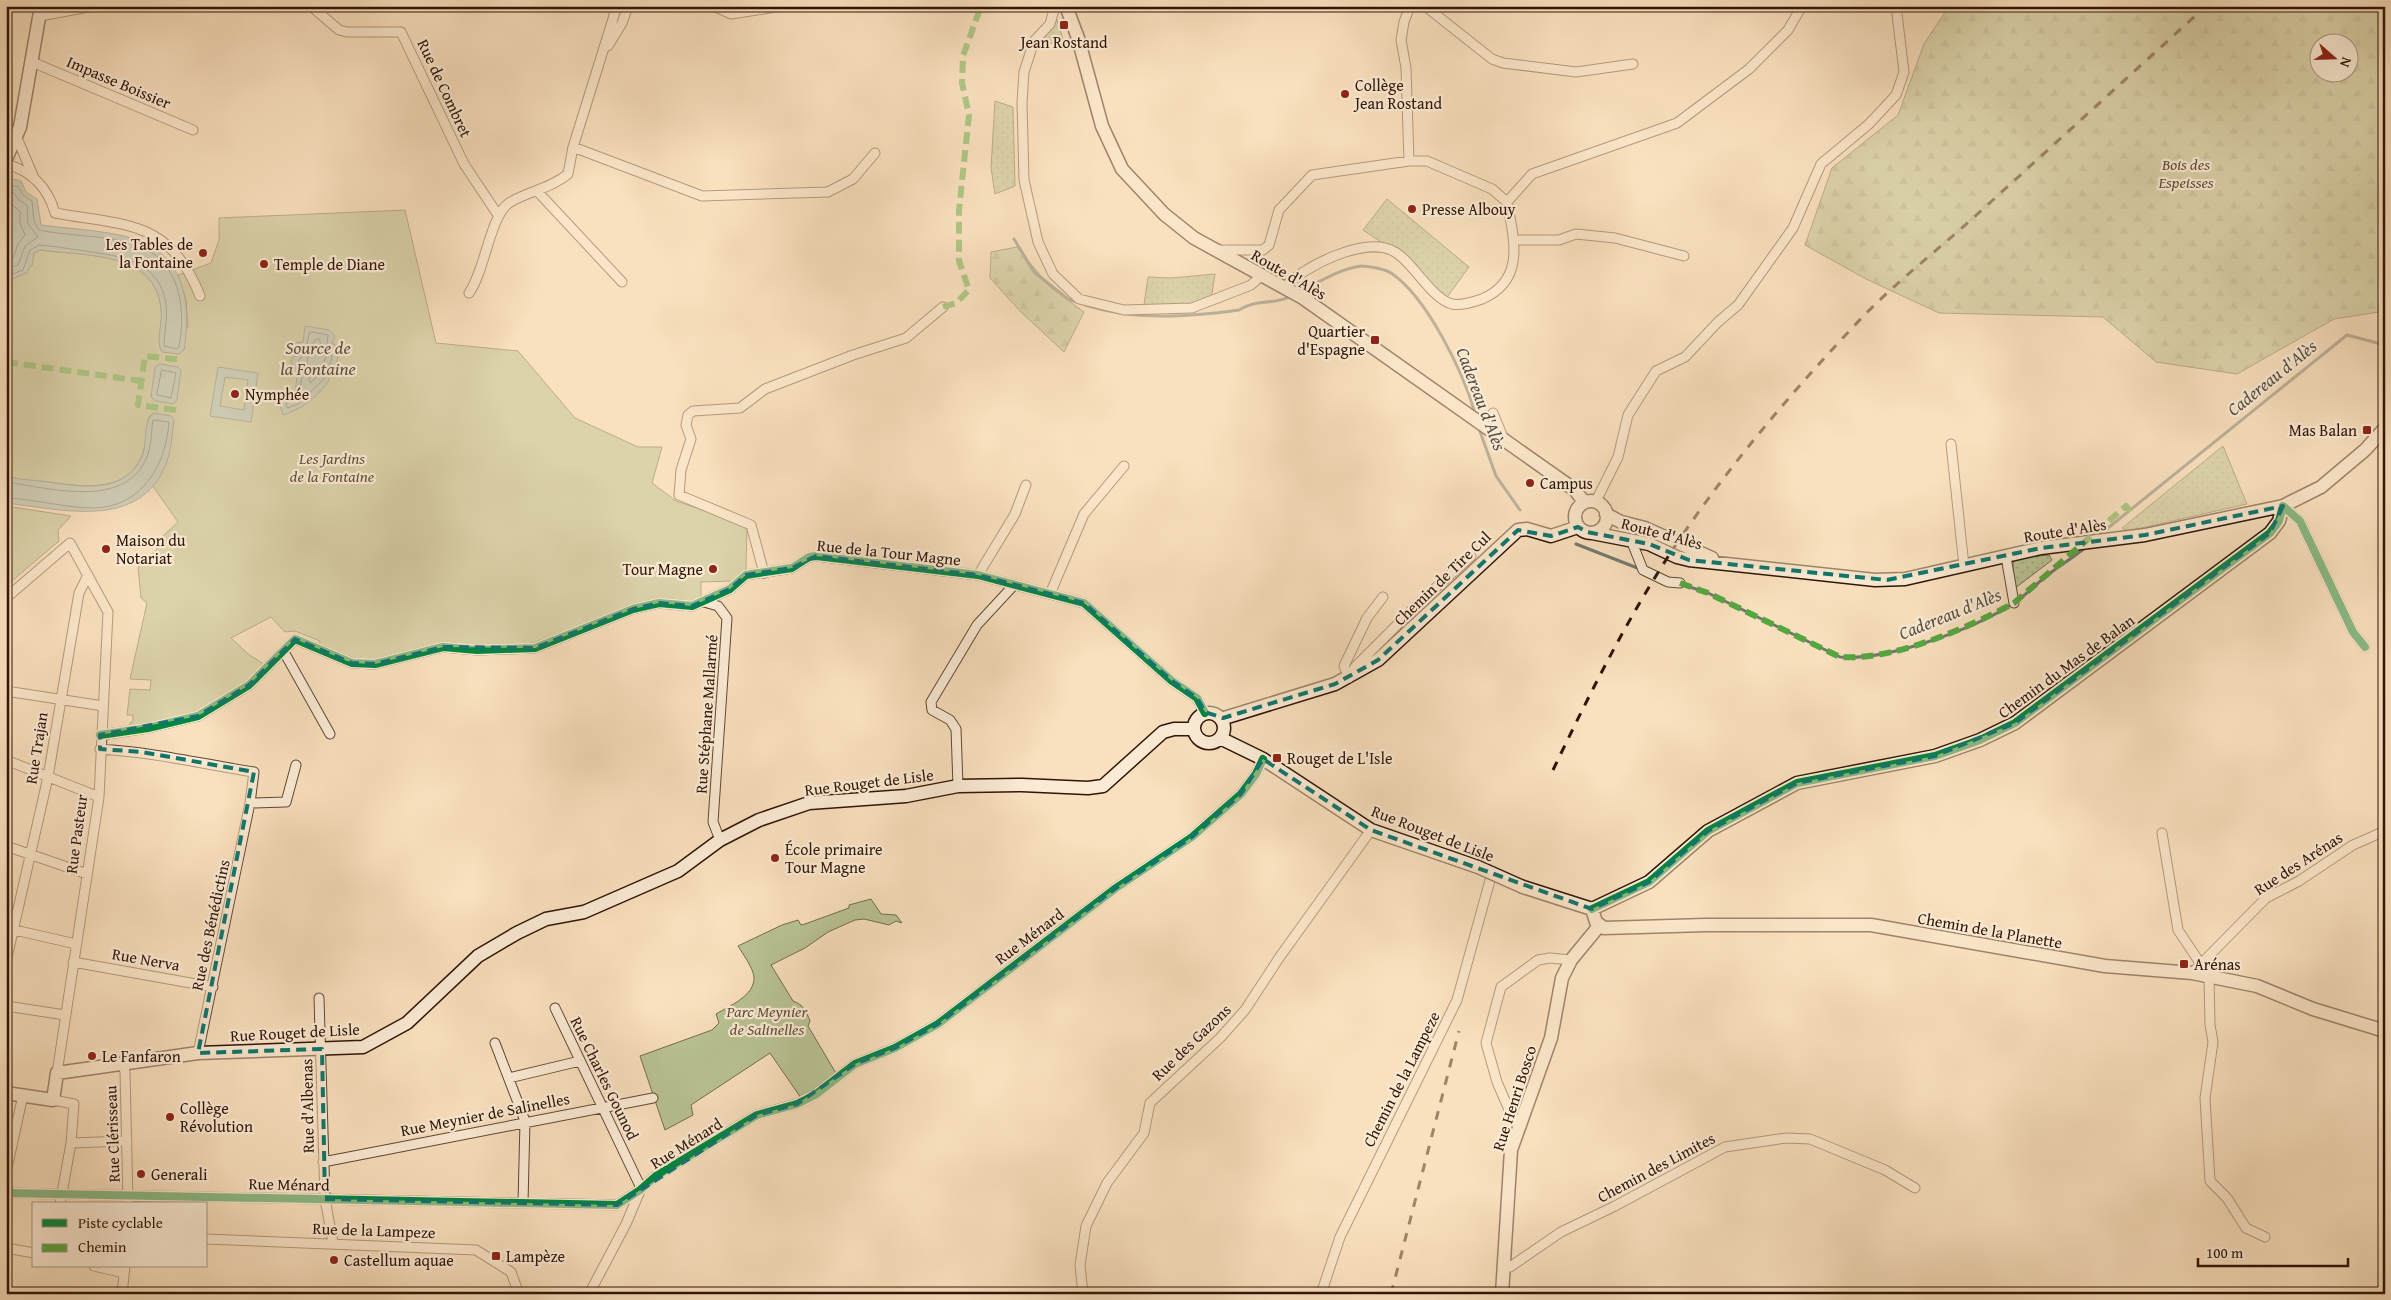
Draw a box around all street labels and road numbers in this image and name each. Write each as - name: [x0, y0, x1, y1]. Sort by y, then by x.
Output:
- street label: Rue de Combret: [412, 35, 478, 142]
- street label: Impasse Boissier: [63, 49, 175, 115]
- street label: Route d'Alès: [1247, 243, 1331, 305]
- street label: Route d'Alès: [1619, 511, 1705, 555]
- street label: Route d'Alès: [2022, 512, 2108, 548]
- street label: Chemin de Tire Cul: [1388, 525, 1497, 631]
- street label: Rue de la Tour Magne: [816, 533, 962, 571]
- street label: Chemin du Mas de Balan: [1993, 608, 2139, 724]
- street label: Rue Stéphane Mallarmé: [688, 634, 724, 794]
- street label: Rue Trajan: [18, 710, 54, 786]
- street label: Rue Rouget de Lisle: [803, 762, 935, 802]
- street label: Rue Pasteur: [59, 792, 93, 875]
- street label: Rue Rouget de Lisle: [1368, 799, 1498, 867]
- street label: Rue des Arénas: [2249, 825, 2347, 901]
- street label: Rue des Bénédictins: [184, 857, 236, 993]
- street label: Rue Ménard: [989, 902, 1069, 970]
- street label: Chemin de la Planette: [1916, 905, 2064, 955]
- street label: Rue Nerva: [110, 941, 182, 977]
- street label: Rue des Gazons: [1146, 998, 1236, 1086]
- street label: Chemin de la Lampeze: [1356, 1007, 1446, 1151]
- street label: Rue Charles Gounod: [565, 1012, 645, 1144]
- street label: Rue Rouget de Lisle: [230, 1017, 360, 1047]
- street label: Rue Henri Bosco: [1486, 1042, 1542, 1154]
- street label: Rue d'Albenas: [294, 1059, 320, 1153]
- street label: Rue Clérisseau: [98, 1085, 126, 1183]
- street label: Rue Meynier de Salinelles: [398, 1086, 572, 1142]
- street label: Rue Ménard: [645, 1111, 727, 1175]
- street label: Chemin des Limites: [1593, 1126, 1719, 1208]
- street label: Rue Ménard: [248, 1171, 330, 1197]
- street label: Rue de la Lampeze: [312, 1216, 436, 1244]

